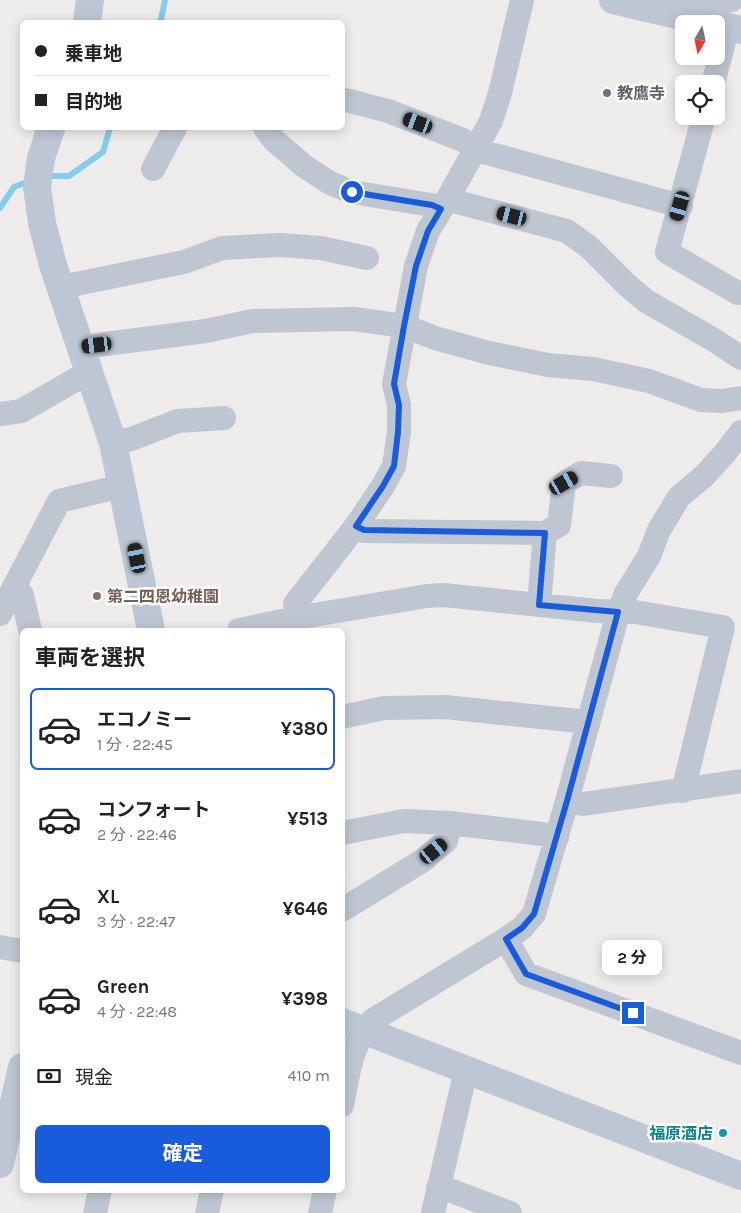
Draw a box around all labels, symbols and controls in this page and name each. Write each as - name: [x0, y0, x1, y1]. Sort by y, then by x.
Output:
- north arrow: [675, 15, 725, 65]
- map controls: [675, 15, 725, 125]
- text: 乗車地: [65, 43, 122, 65]
- button: locate: [675, 75, 725, 125]
- place label: 教鷹寺: [617, 84, 665, 103]
- marker: 教鷹寺: [601, 87, 613, 99]
- text: 目的地: [65, 91, 122, 113]
- car: [401, 111, 434, 135]
- route start: [341, 181, 363, 203]
- car: [668, 190, 691, 222]
- car: [495, 205, 528, 227]
- car: [81, 336, 112, 354]
- car: [547, 469, 580, 497]
- car: [126, 542, 147, 574]
- place label: 第二四恩幼稚園: [107, 587, 219, 606]
- marker: 第二四恩幼稚園: [91, 590, 103, 602]
- text: 車両を選択: [35, 645, 145, 671]
- icon: car: [37, 707, 82, 752]
- text: エコノミー: [97, 709, 192, 731]
- text: ¥380: [281, 718, 328, 740]
- text: 1 分 · 22:45: [97, 735, 173, 754]
- icon: car: [37, 797, 82, 842]
- text: コンフォート: [97, 799, 210, 821]
- text: ¥513: [287, 808, 328, 830]
- text: 2 分 · 22:46: [97, 825, 177, 844]
- car: [417, 836, 450, 866]
- text: XL: [97, 886, 119, 908]
- icon: car: [37, 887, 82, 932]
- text: ¥646: [282, 898, 328, 920]
- text: 3 分 · 22:47: [97, 912, 175, 931]
- callout: 2 分: [603, 940, 663, 976]
- text: 2 分: [617, 948, 647, 967]
- text: Green: [97, 976, 149, 998]
- icon: car: [37, 977, 82, 1022]
- text: ¥398: [281, 988, 328, 1010]
- text: 4 分 · 22:48: [97, 1002, 177, 1021]
- route end: [622, 1002, 644, 1024]
- icon: cash: [35, 1062, 63, 1090]
- text: 410 m: [288, 1066, 330, 1085]
- text: 現金: [75, 1067, 113, 1089]
- place label: 福原酒店: [649, 1124, 713, 1143]
- button: 確定: [35, 1125, 330, 1183]
- marker: 福原酒店: [717, 1127, 729, 1139]

